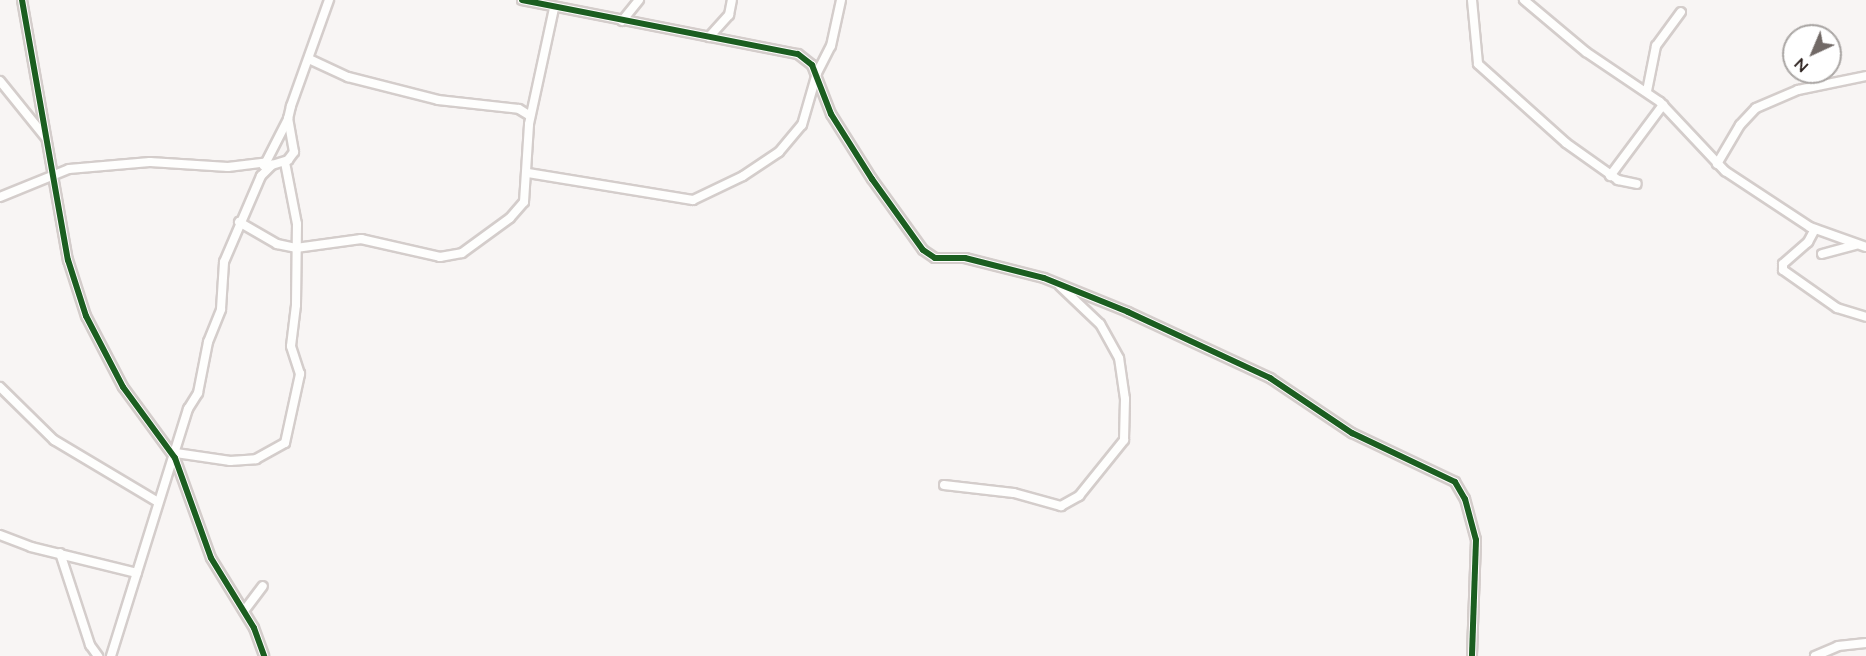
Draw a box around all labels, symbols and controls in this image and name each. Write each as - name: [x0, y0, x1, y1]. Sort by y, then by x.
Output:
- north arrow: [1782, 24, 1842, 84]
- text: N: [1790, 55, 1812, 77]

